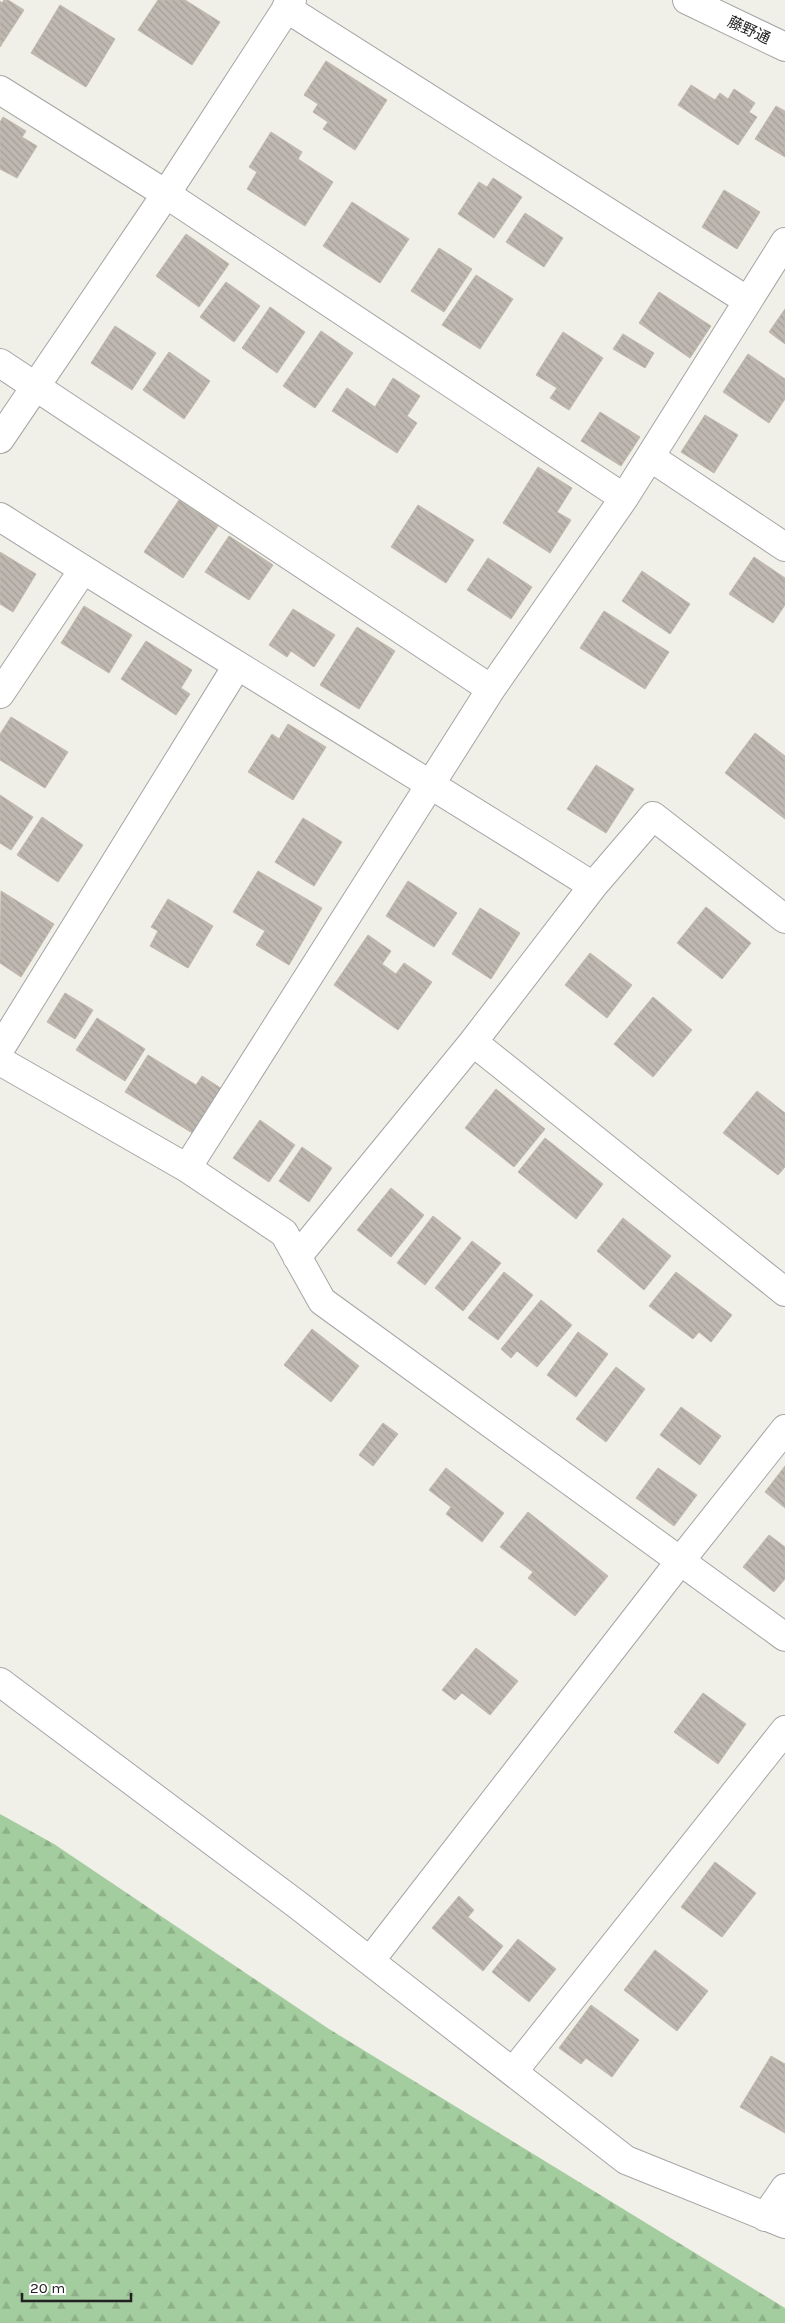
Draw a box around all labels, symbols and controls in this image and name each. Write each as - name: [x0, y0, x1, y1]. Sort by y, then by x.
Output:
- street label: 藤野通: [725, 12, 773, 48]
- scale bar: [22, 2270, 131, 2302]
- text: 20 m: [30, 2279, 65, 2297]

